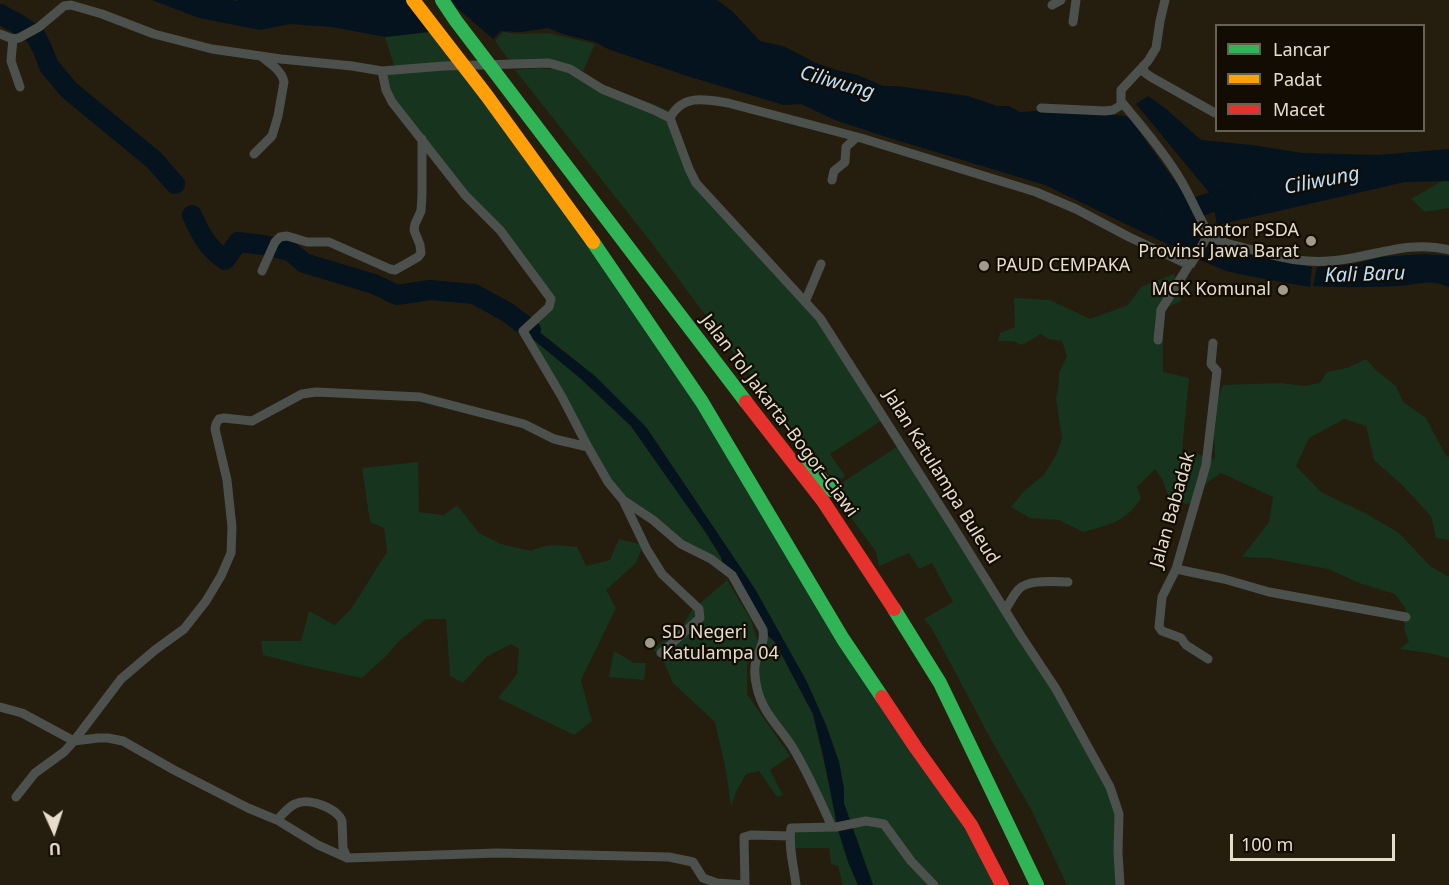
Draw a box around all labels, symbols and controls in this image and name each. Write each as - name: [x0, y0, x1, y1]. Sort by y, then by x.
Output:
- legend: [1215, 24, 1425, 132]
- text: Lancar: [1273, 37, 1330, 61]
- water label: Ciliwung: [797, 61, 877, 105]
- text: Padat: [1273, 67, 1322, 91]
- text: Macet: [1273, 97, 1325, 121]
- water label: Ciliwung: [1282, 162, 1362, 200]
- place label: Kantor PSDA Provinsi Jawa Barat: [1138, 220, 1299, 262]
- marker: Kantor PSDA Provinsi Jawa Barat: [1304, 234, 1318, 248]
- place label: PAUD CEMPAKA: [996, 255, 1130, 277]
- marker: PAUD CEMPAKA: [977, 259, 991, 273]
- water label: Kali Baru: [1324, 262, 1406, 288]
- place label: MCK Komunal: [1152, 279, 1271, 301]
- marker: MCK Komunal: [1276, 283, 1290, 297]
- street label: Jalan Tol Jakarta–Bogor–Ciawi: [696, 310, 862, 522]
- street label: Jalan Katulampa Buleud: [878, 386, 1004, 568]
- street label: Jalan Babadak: [1146, 450, 1200, 570]
- place label: SD Negeri Katulampa 04: [662, 622, 779, 664]
- marker: SD Negeri Katulampa 04: [643, 636, 657, 650]
- north arrow: [24, 801, 84, 861]
- scale bar: [1233, 822, 1398, 860]
- text: 100 m: [1241, 832, 1293, 856]
- text: U: [48, 838, 62, 860]

